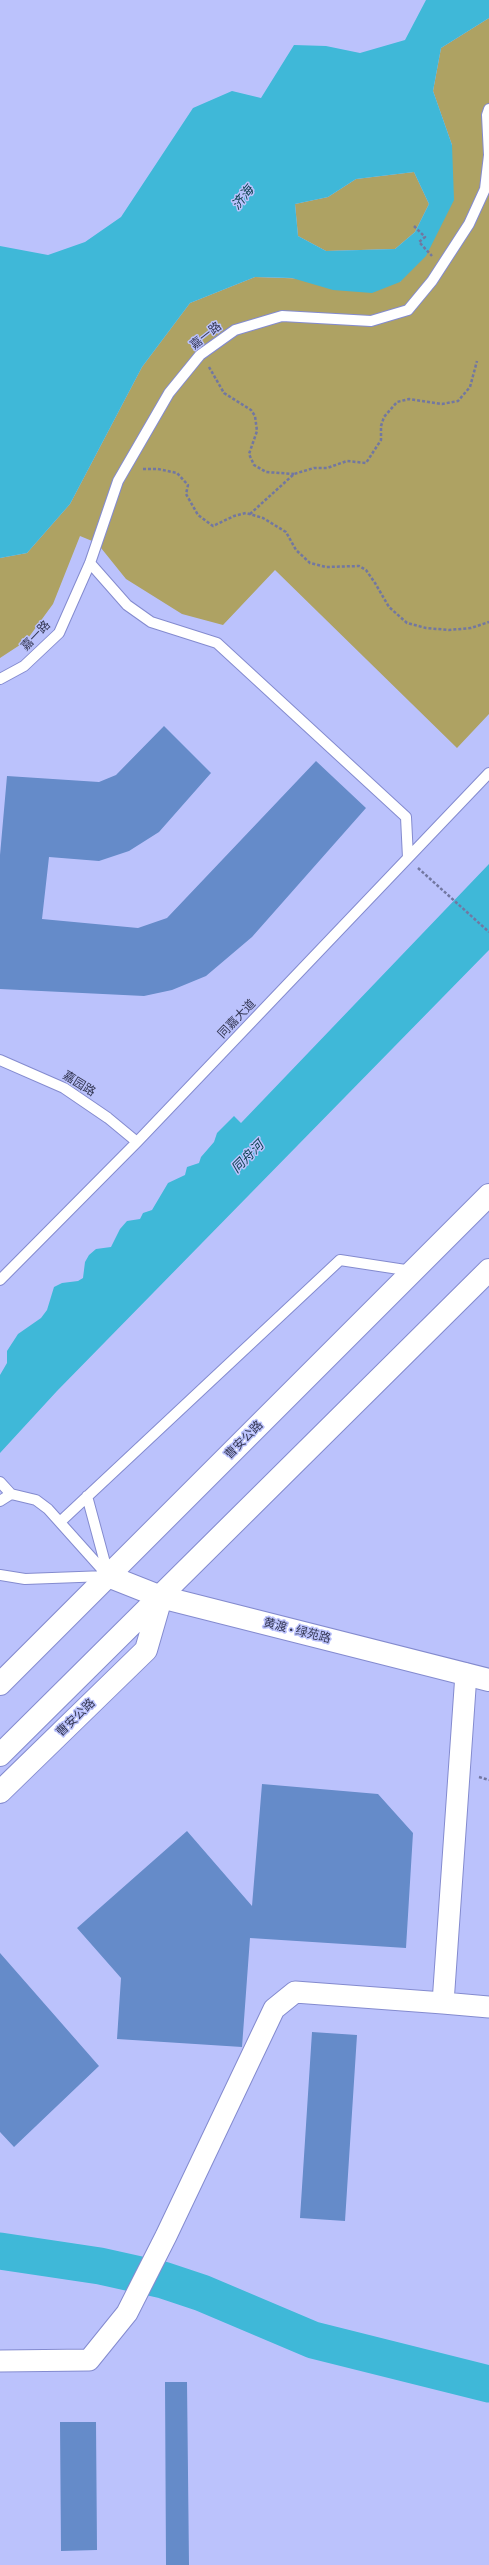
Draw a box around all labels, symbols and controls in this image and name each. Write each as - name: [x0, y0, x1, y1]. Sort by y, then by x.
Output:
- water label: 济海: [229, 183, 257, 213]
- street label: 嘉一路: [187, 319, 225, 353]
- street label: 嘉一路: [18, 618, 54, 654]
- street label: 同嘉大道: [215, 997, 259, 1041]
- street label: 嘉园路: [60, 1068, 98, 1100]
- water label: 同舟河: [229, 1138, 267, 1176]
- street label: 曹安公路: [222, 1418, 266, 1462]
- street label: 黄渡 • 绿苑路: [262, 1616, 332, 1646]
- street label: 曹安公路: [54, 1696, 98, 1740]

